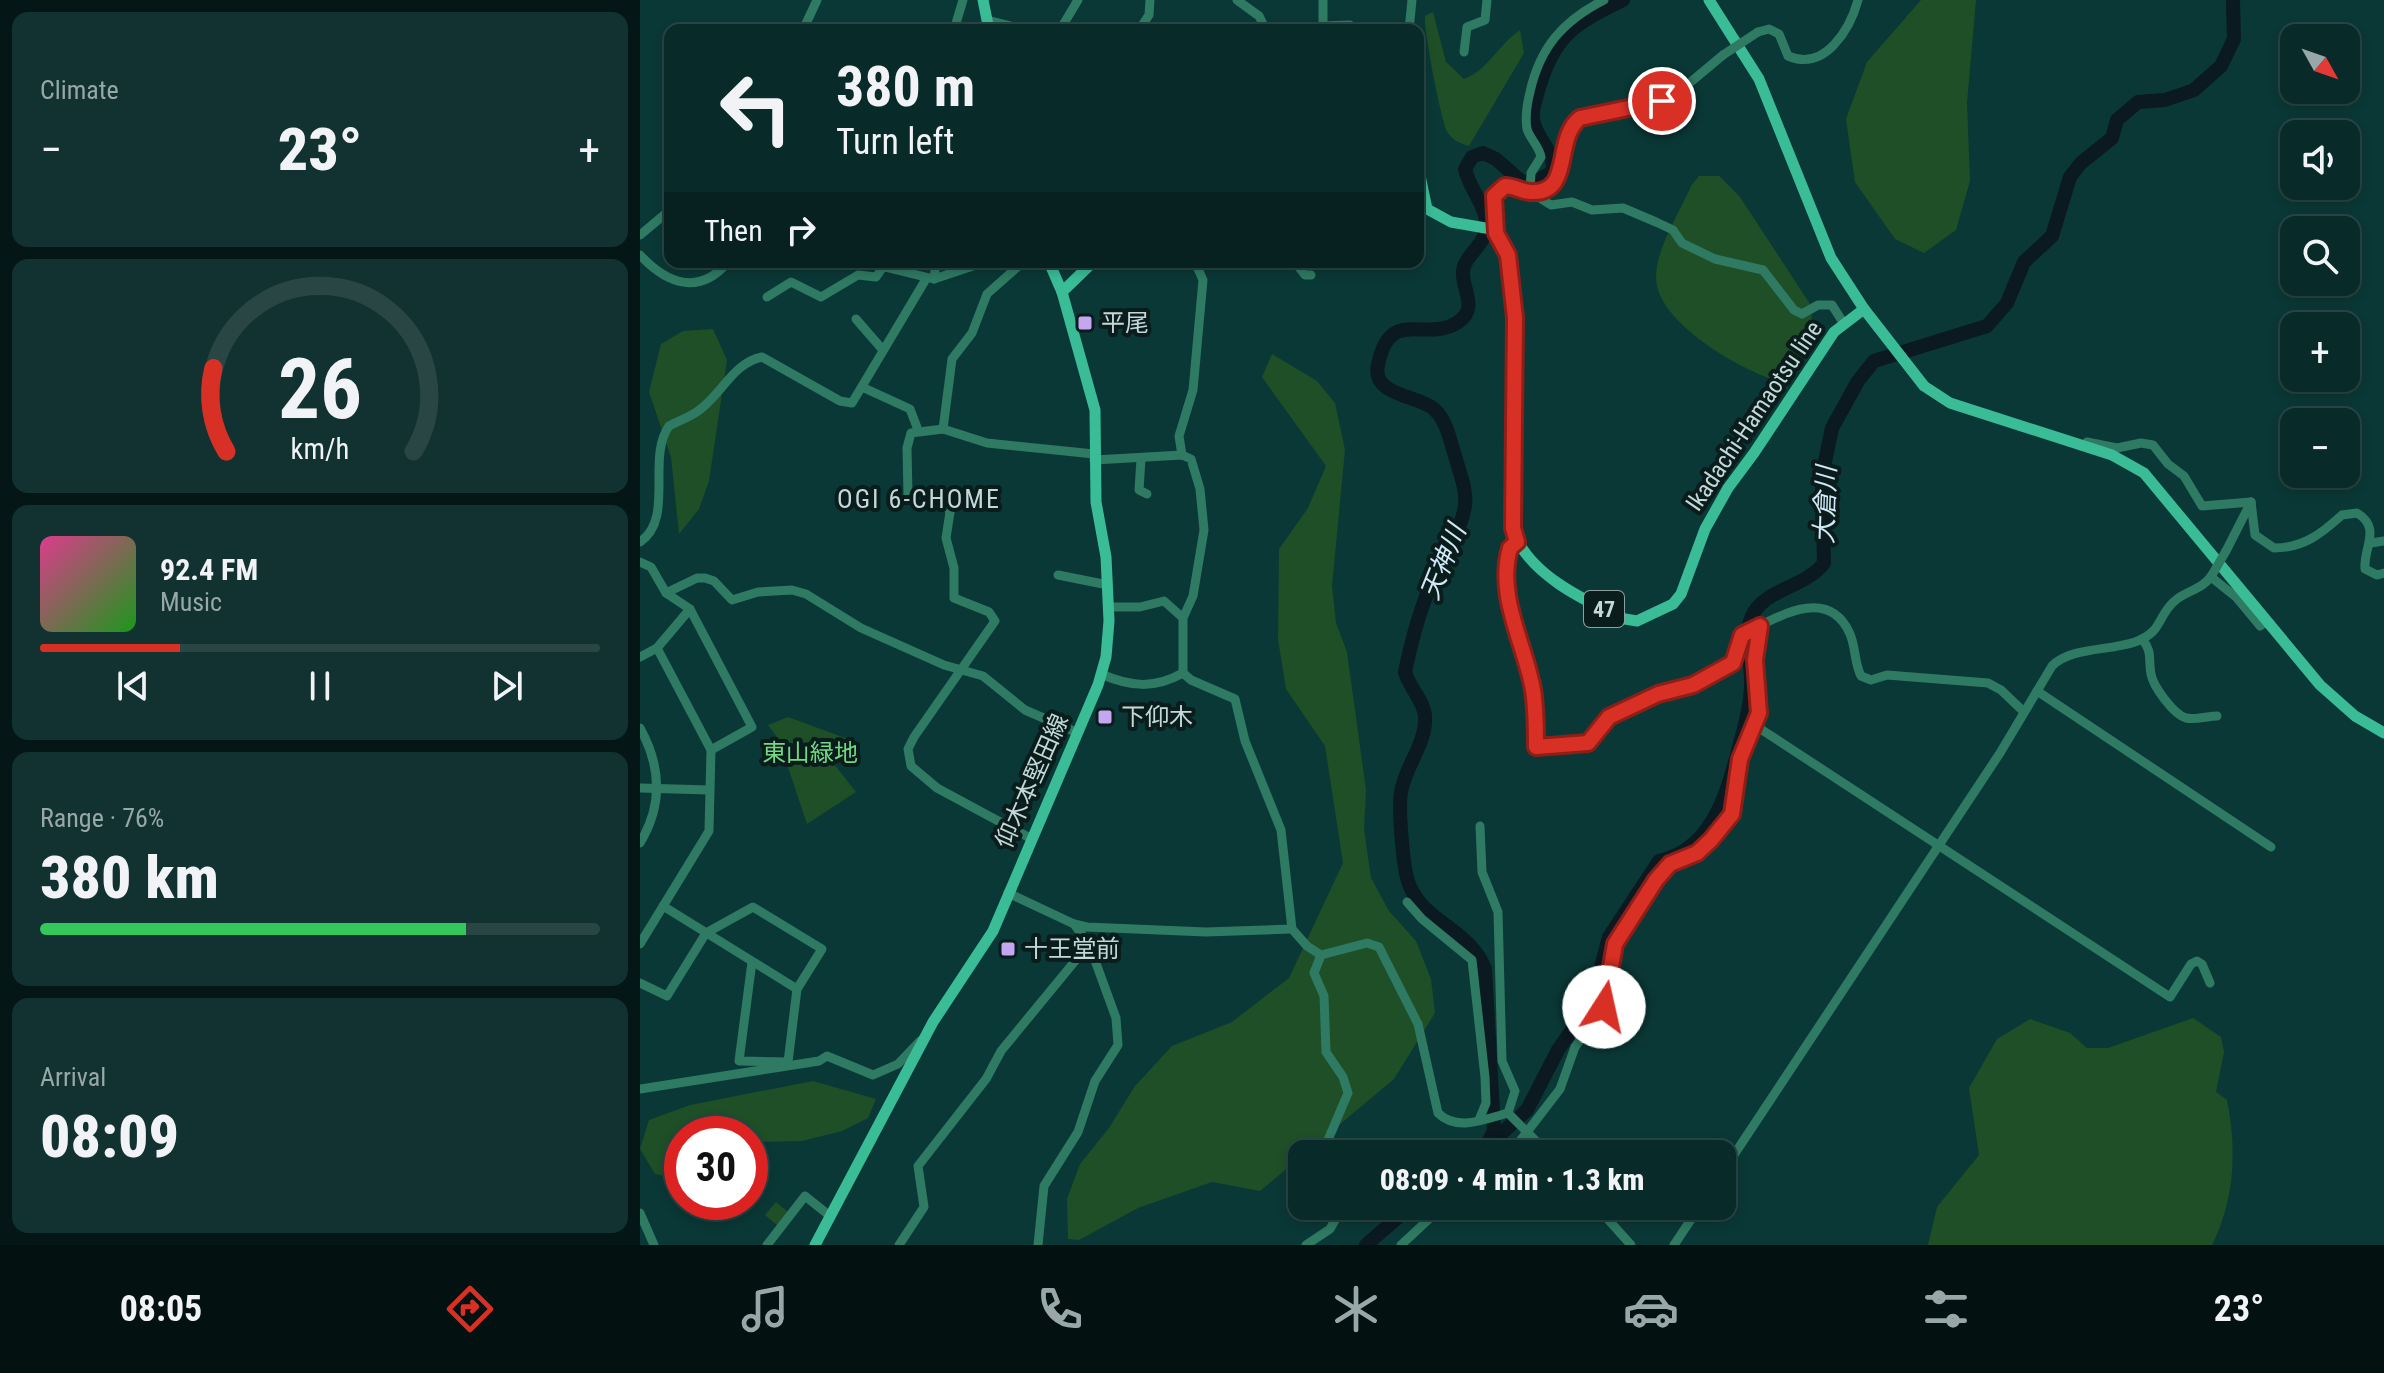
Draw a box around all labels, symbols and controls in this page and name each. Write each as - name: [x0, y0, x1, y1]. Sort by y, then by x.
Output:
- north arrow: [2280, 24, 2360, 104]
- map controls: [2280, 24, 2360, 488]
- text: 380 m: [836, 54, 975, 120]
- icon: left: [704, 56, 808, 160]
- pin: [1628, 67, 1696, 135]
- text: Climate: [40, 75, 119, 105]
- icon: arrive: [1640, 79, 1684, 123]
- text: 23°: [278, 114, 362, 185]
- button: sound: [2280, 120, 2360, 200]
- text: Turn left: [836, 121, 954, 163]
- text: −: [40, 124, 62, 176]
- text: +: [578, 124, 600, 176]
- icon: right: [779, 208, 823, 252]
- text: Then: [704, 213, 763, 248]
- button: search: [2280, 216, 2360, 296]
- place label: 平尾: [1101, 309, 1149, 337]
- button: +: [2280, 312, 2360, 392]
- marker: 平尾: [1076, 314, 1094, 332]
- street label: Ikadachi-Hamaotsu line: [1680, 316, 1828, 516]
- text: 26: [278, 340, 362, 437]
- button: −: [2280, 408, 2360, 488]
- text: km/h: [291, 432, 349, 466]
- water label: 大倉川: [1809, 463, 1841, 545]
- district label: OGI 6-CHOME: [837, 484, 1001, 514]
- water label: 天神川: [1414, 517, 1473, 604]
- text: 92.4 FM: [160, 552, 258, 587]
- text: Music: [160, 587, 222, 617]
- road number: 47: [1584, 591, 1624, 627]
- icon: previous: [111, 664, 155, 708]
- icon: pause: [298, 664, 342, 708]
- icon: next: [485, 664, 529, 708]
- place label: 下仰木: [1121, 703, 1193, 731]
- marker: 下仰木: [1096, 708, 1114, 726]
- street label: 仰木本堅田線: [990, 710, 1074, 852]
- park label: 東山緑地: [762, 739, 858, 767]
- text: Range · 76%: [40, 803, 164, 833]
- text: 380 km: [40, 842, 219, 913]
- place label: 十王堂前: [1024, 935, 1120, 963]
- marker: 十王堂前: [999, 940, 1017, 958]
- position arrow: [1562, 965, 1646, 1049]
- text: Arrival: [40, 1062, 106, 1092]
- text: 08:09: [40, 1101, 179, 1172]
- speed limit sign: 30: [664, 1116, 768, 1220]
- text: 08:09 · 4 min · 1.3 km: [1380, 1162, 1644, 1197]
- icon: directions: [442, 1281, 498, 1337]
- icon: music: [737, 1281, 793, 1337]
- icon: phone: [1032, 1281, 1088, 1337]
- icon: climate: [1328, 1281, 1384, 1337]
- icon: car: [1623, 1281, 1679, 1337]
- icon: filters: [1918, 1281, 1974, 1337]
- text: 08:05: [120, 1288, 202, 1330]
- text: 23°: [2214, 1288, 2264, 1330]

